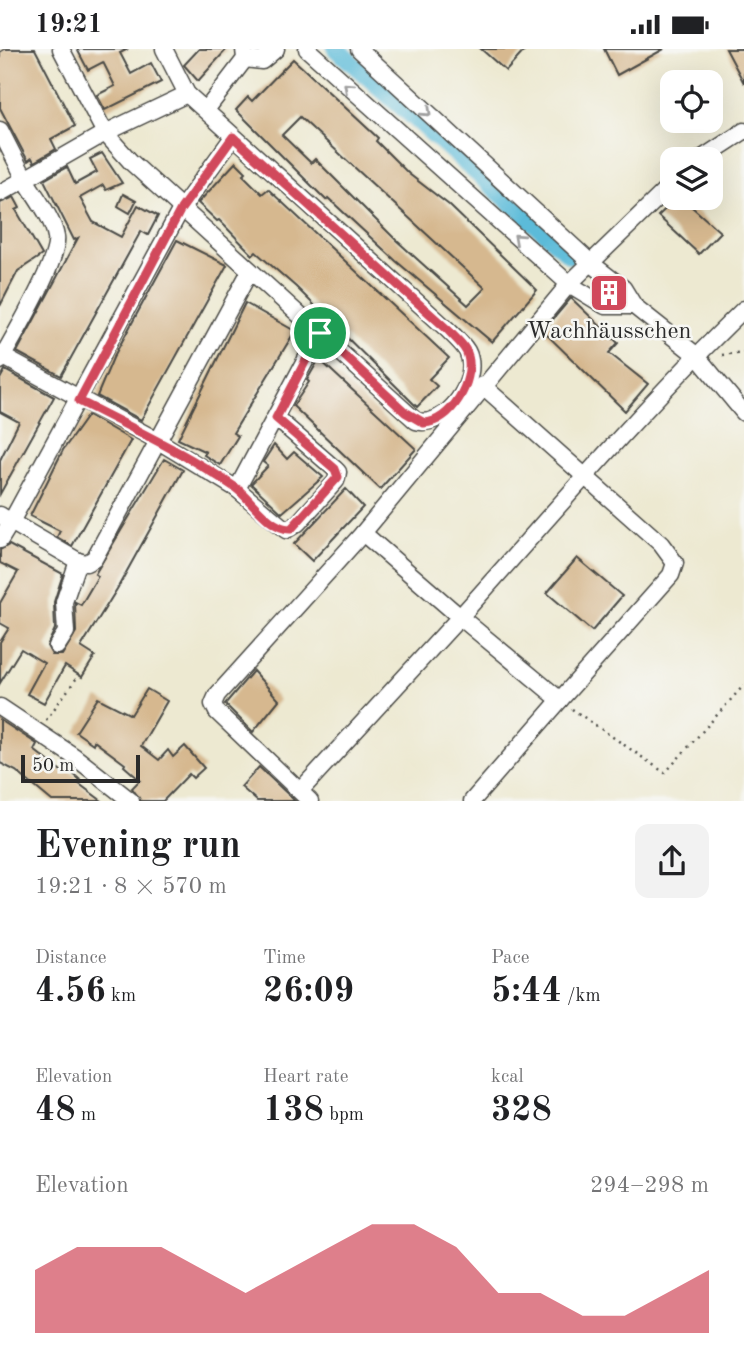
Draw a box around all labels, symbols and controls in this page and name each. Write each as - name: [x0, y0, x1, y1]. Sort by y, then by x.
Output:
- text: 19:21: [35, 12, 103, 38]
- map controls: [660, 70, 723, 210]
- button: locate: [660, 70, 723, 133]
- one-way arrow: [344, 83, 357, 95]
- one-way arrow: [418, 104, 431, 117]
- button: layers: [660, 147, 723, 210]
- one-way arrow: [513, 234, 526, 246]
- building icon: Wachhäusschen: [588, 272, 630, 314]
- pin: [290, 303, 350, 363]
- icon: arrive: [301, 314, 339, 352]
- place label: Wachhäusschen: [526, 320, 692, 344]
- scale bar: [21, 752, 140, 784]
- text: 50 m: [32, 757, 74, 776]
- button: share: [635, 824, 709, 898]
- text: Evening run: [35, 828, 241, 866]
- text: 19:21 · 8 × 570 m: [35, 875, 227, 898]
- text: Distance: [35, 949, 107, 968]
- text: Time: [263, 949, 306, 968]
- text: Pace: [491, 949, 530, 968]
- text: 4.56: [35, 974, 106, 1009]
- text: 26:09: [263, 974, 354, 1009]
- text: 5:44: [491, 974, 562, 1009]
- text: km: [106, 987, 136, 1006]
- text: /km: [562, 987, 601, 1006]
- text: Elevation: [35, 1068, 112, 1087]
- text: Heart rate: [263, 1068, 348, 1087]
- text: kcal: [491, 1068, 524, 1087]
- text: 48: [35, 1093, 76, 1128]
- text: 138: [263, 1093, 324, 1128]
- text: 328: [491, 1093, 552, 1128]
- text: m: [76, 1106, 96, 1125]
- text: bpm: [324, 1106, 364, 1125]
- text: Elevation: [35, 1174, 129, 1197]
- text: 294–298 m: [590, 1174, 709, 1197]

